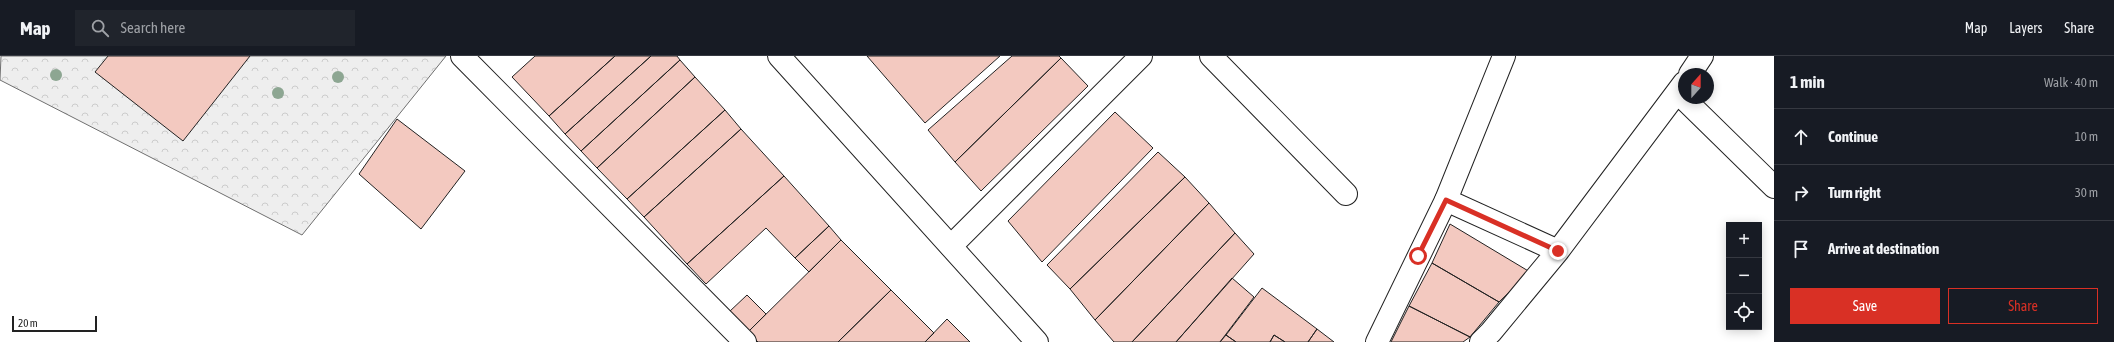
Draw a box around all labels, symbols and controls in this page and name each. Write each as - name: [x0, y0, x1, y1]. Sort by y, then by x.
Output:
- search box: [75, 10, 355, 46]
- text: Map: [20, 17, 51, 39]
- icon: search: [89, 17, 111, 39]
- text: Search here: [121, 19, 185, 36]
- text: Map: [1965, 20, 1987, 36]
- text: Layers: [2009, 20, 2042, 36]
- text: Share: [2064, 20, 2094, 36]
- north arrow: [1678, 68, 1714, 104]
- text: 1 min: [1790, 72, 1825, 92]
- text: Walk · 40 m: [2044, 75, 2098, 90]
- icon: ahead: [1790, 126, 1812, 148]
- text: Continue: [1828, 128, 1878, 145]
- text: 10 m: [2075, 129, 2098, 144]
- icon: right: [1790, 182, 1812, 204]
- text: Turn right: [1828, 184, 1881, 201]
- text: 30 m: [2075, 185, 2098, 200]
- map controls: [1726, 222, 1762, 330]
- button: +: [1726, 222, 1762, 258]
- icon: arrive: [1790, 238, 1812, 260]
- text: Arrive at destination: [1828, 240, 1939, 257]
- route end: [1549, 242, 1567, 260]
- route start: [1409, 247, 1427, 265]
- button: −: [1726, 258, 1762, 294]
- button: Save: [1790, 288, 1940, 324]
- button: Share: [1948, 288, 2098, 324]
- button: locate: [1726, 294, 1762, 330]
- scale bar: [12, 314, 97, 333]
- text: 20 m: [18, 317, 38, 329]

